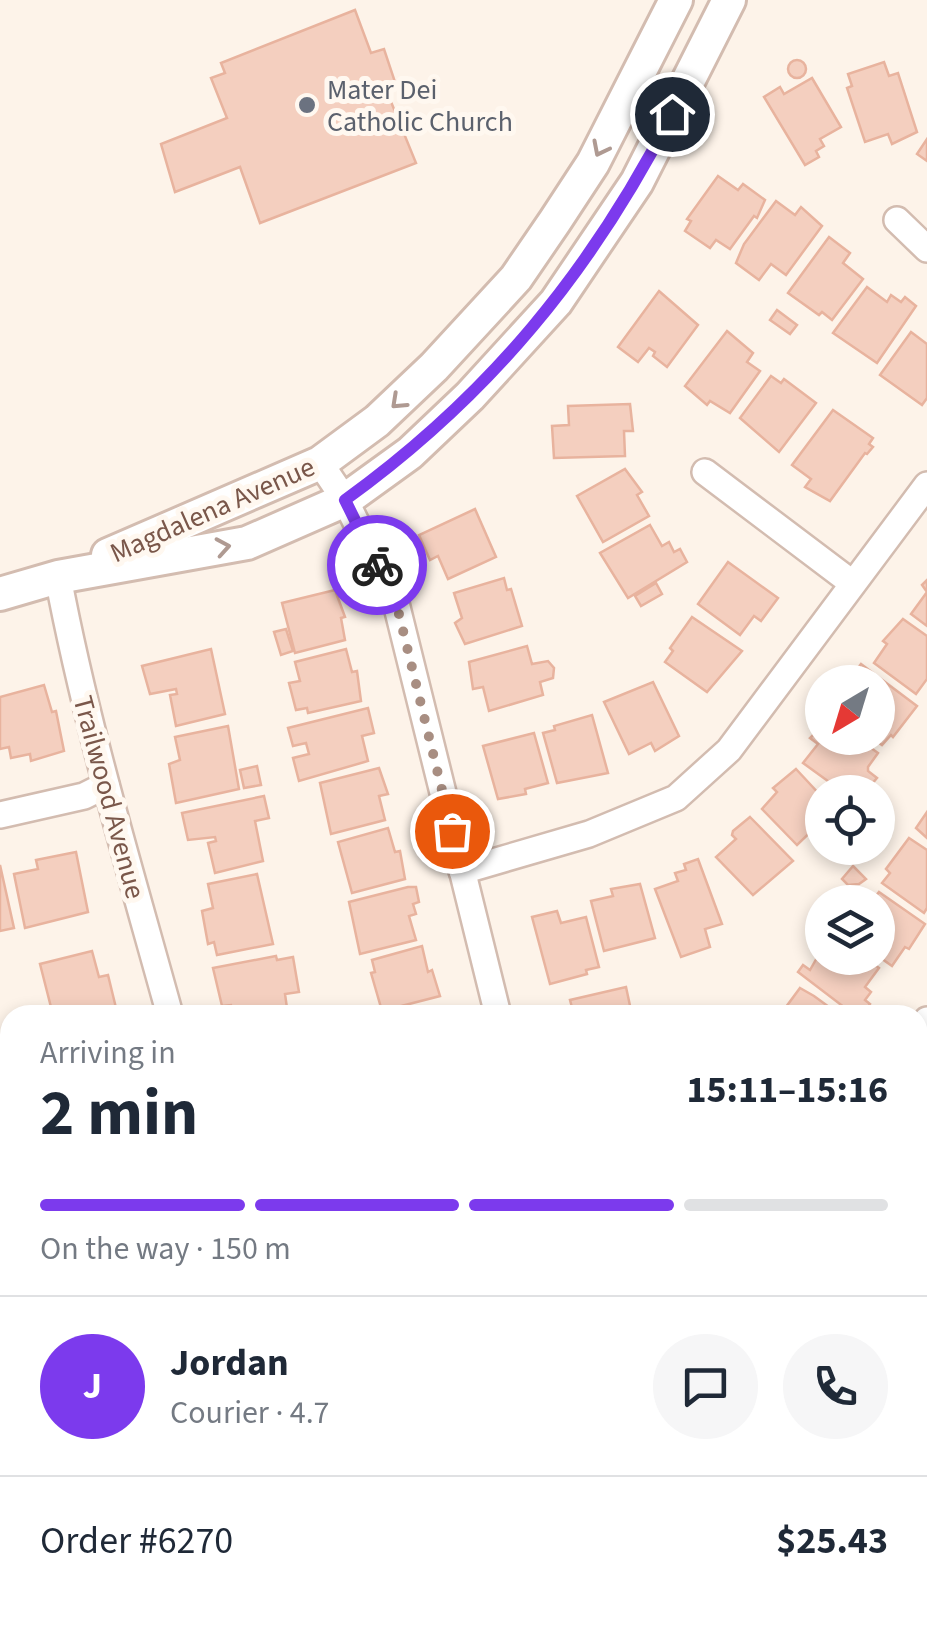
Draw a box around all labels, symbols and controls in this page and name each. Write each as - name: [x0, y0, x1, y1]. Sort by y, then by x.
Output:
- place label: Mater Dei Catholic Church: [327, 70, 513, 142]
- pin: [630, 72, 715, 157]
- icon: home: [645, 87, 700, 142]
- marker: Mater Dei Catholic Church: [296, 94, 318, 116]
- one-way arrow: [593, 139, 612, 157]
- one-way arrow: [391, 390, 410, 408]
- street label: Magdalena Avenue: [104, 447, 321, 573]
- courier: [327, 515, 427, 615]
- one-way arrow: [215, 537, 231, 558]
- icon: bike: [350, 538, 405, 593]
- north arrow: [805, 665, 895, 755]
- map controls: [805, 665, 895, 975]
- street label: Trailwood Avenue: [63, 691, 155, 903]
- button: locate: [805, 775, 895, 865]
- pin: [410, 789, 495, 874]
- icon: bag: [425, 804, 480, 859]
- button: layers: [805, 885, 895, 975]
- text: Arriving in: [40, 1030, 176, 1076]
- text: 15:11–15:16: [686, 1063, 888, 1117]
- text: 2 min: [40, 1067, 198, 1160]
- text: On the way · 150 m: [40, 1226, 291, 1272]
- button: chat: [653, 1334, 758, 1439]
- button: phone: [783, 1334, 888, 1439]
- text: Jordan: [170, 1336, 289, 1390]
- text: J: [83, 1359, 102, 1413]
- text: Courier · 4.7: [170, 1390, 330, 1436]
- text: Order #6270: [40, 1514, 233, 1568]
- text: $25.43: [776, 1514, 888, 1568]

